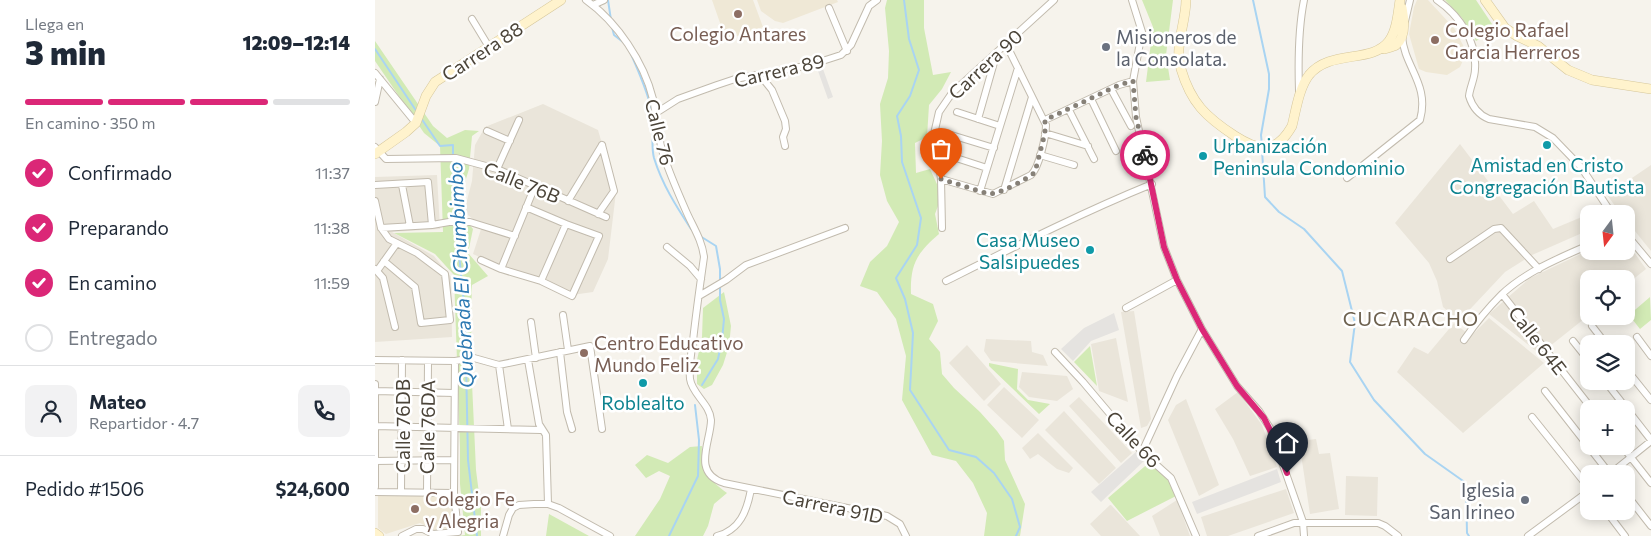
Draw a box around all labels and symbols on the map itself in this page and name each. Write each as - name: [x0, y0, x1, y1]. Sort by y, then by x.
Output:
- marker: Colegio Antares: [732, 8, 744, 20]
- street label: Carrera 88: [437, 16, 527, 86]
- place label: Colegio Rafael Garcia Herreros: [1445, 18, 1580, 63]
- place label: Colegio Antares: [669, 22, 807, 45]
- street label: Carrera 90: [943, 24, 1027, 104]
- place label: Misioneros de la Consolata.: [1116, 25, 1237, 70]
- marker: Colegio Rafael Garcia Herreros: [1429, 34, 1441, 46]
- marker: Misioneros de la Consolata.: [1100, 41, 1112, 53]
- street label: Carrera 89: [732, 48, 826, 92]
- street label: Calle 76: [641, 96, 679, 168]
- pin: [920, 128, 962, 179]
- courier: [1120, 130, 1170, 180]
- place label: Urbanización Peninsula Condominio: [1213, 134, 1405, 179]
- marker: Amistad en Cristo Congregación Bautista: [1541, 139, 1553, 151]
- marker: Urbanización Peninsula Condominio: [1197, 150, 1209, 162]
- place label: Amistad en Cristo Congregación Bautista: [1450, 153, 1644, 198]
- street label: Calle 76B: [481, 156, 563, 208]
- water label: Quebrada El Chumbimbo: [442, 161, 478, 389]
- north arrow: [1580, 205, 1635, 260]
- place label: Casa Museo Salsipuedes: [976, 228, 1080, 273]
- marker: Casa Museo Salsipuedes: [1084, 244, 1096, 256]
- street label: Calle 64E: [1504, 301, 1572, 379]
- district label: CUCARACHO: [1343, 306, 1479, 330]
- place label: Centro Educativo Mundo Feliz: [594, 331, 744, 376]
- marker: Centro Educativo Mundo Feliz: [578, 347, 590, 359]
- marker: Roblealto: [637, 377, 649, 389]
- street label: Calle 76DB: [391, 379, 414, 473]
- street label: Calle 76DA: [415, 380, 439, 474]
- place label: Roblealto: [601, 391, 685, 414]
- street label: Calle 66: [1102, 406, 1166, 472]
- pin: [1266, 422, 1308, 473]
- place label: Iglesia San Irineo: [1429, 478, 1515, 523]
- street label: Carrera 91D: [781, 484, 886, 528]
- place label: Colegio Fe y Alegria: [425, 487, 515, 532]
- marker: Iglesia San Irineo: [1519, 494, 1531, 506]
- marker: Colegio Fe y Alegria: [409, 503, 421, 515]

